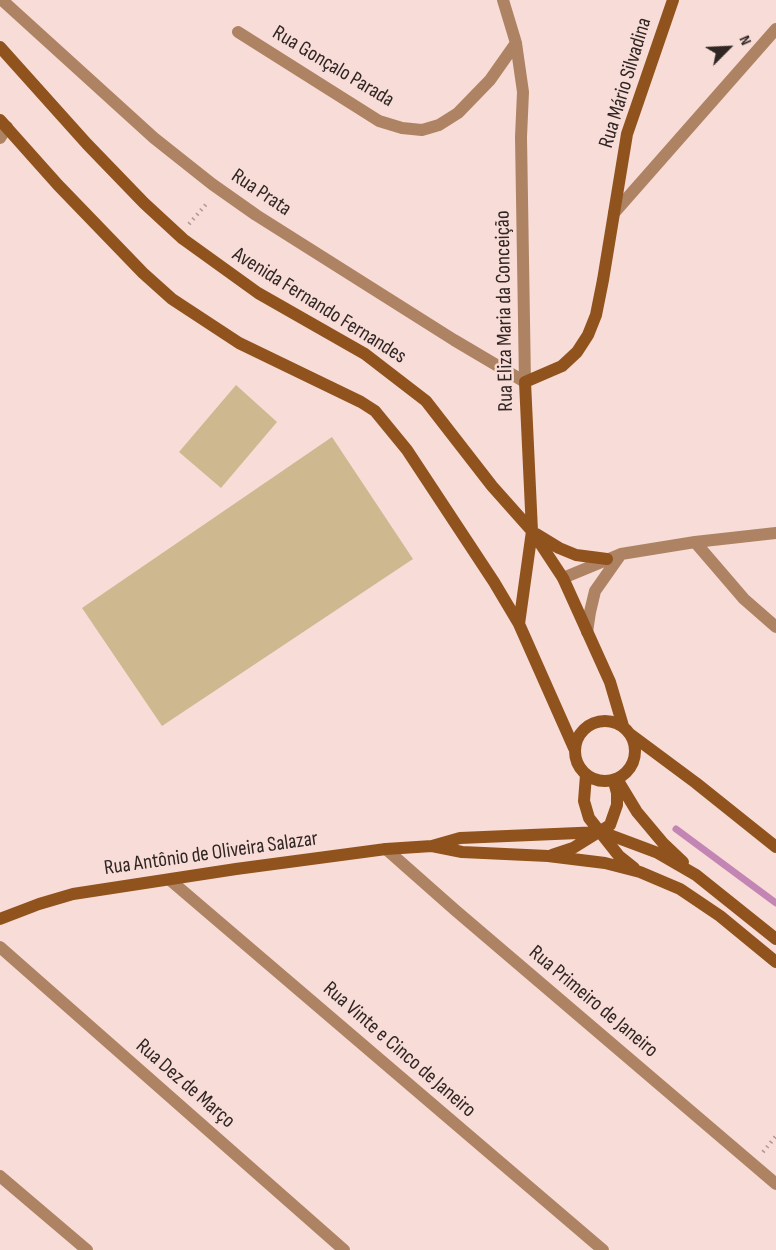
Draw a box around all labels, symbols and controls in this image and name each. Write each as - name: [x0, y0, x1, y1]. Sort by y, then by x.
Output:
- street label: Rua Mário Silvadina: [594, 15, 658, 151]
- north arrow: [698, 18, 758, 78]
- street label: Rua Gonçalo Parada: [268, 21, 398, 113]
- text: N: [734, 33, 755, 48]
- street label: Rua Prata: [226, 164, 296, 222]
- street label: Rua Eliza Maria da Conceição: [491, 210, 519, 412]
- street label: Avenida Fernando Fernandes: [227, 242, 411, 370]
- street label: Rua Antônio de Oliveira Salazar: [102, 827, 320, 881]
- street label: Rua Primeiro de Janeiro: [523, 941, 663, 1063]
- street label: Rua Vinte e Cinco de Janeiro: [317, 977, 481, 1123]
- street label: Rua Dez de Março: [130, 1034, 240, 1134]

